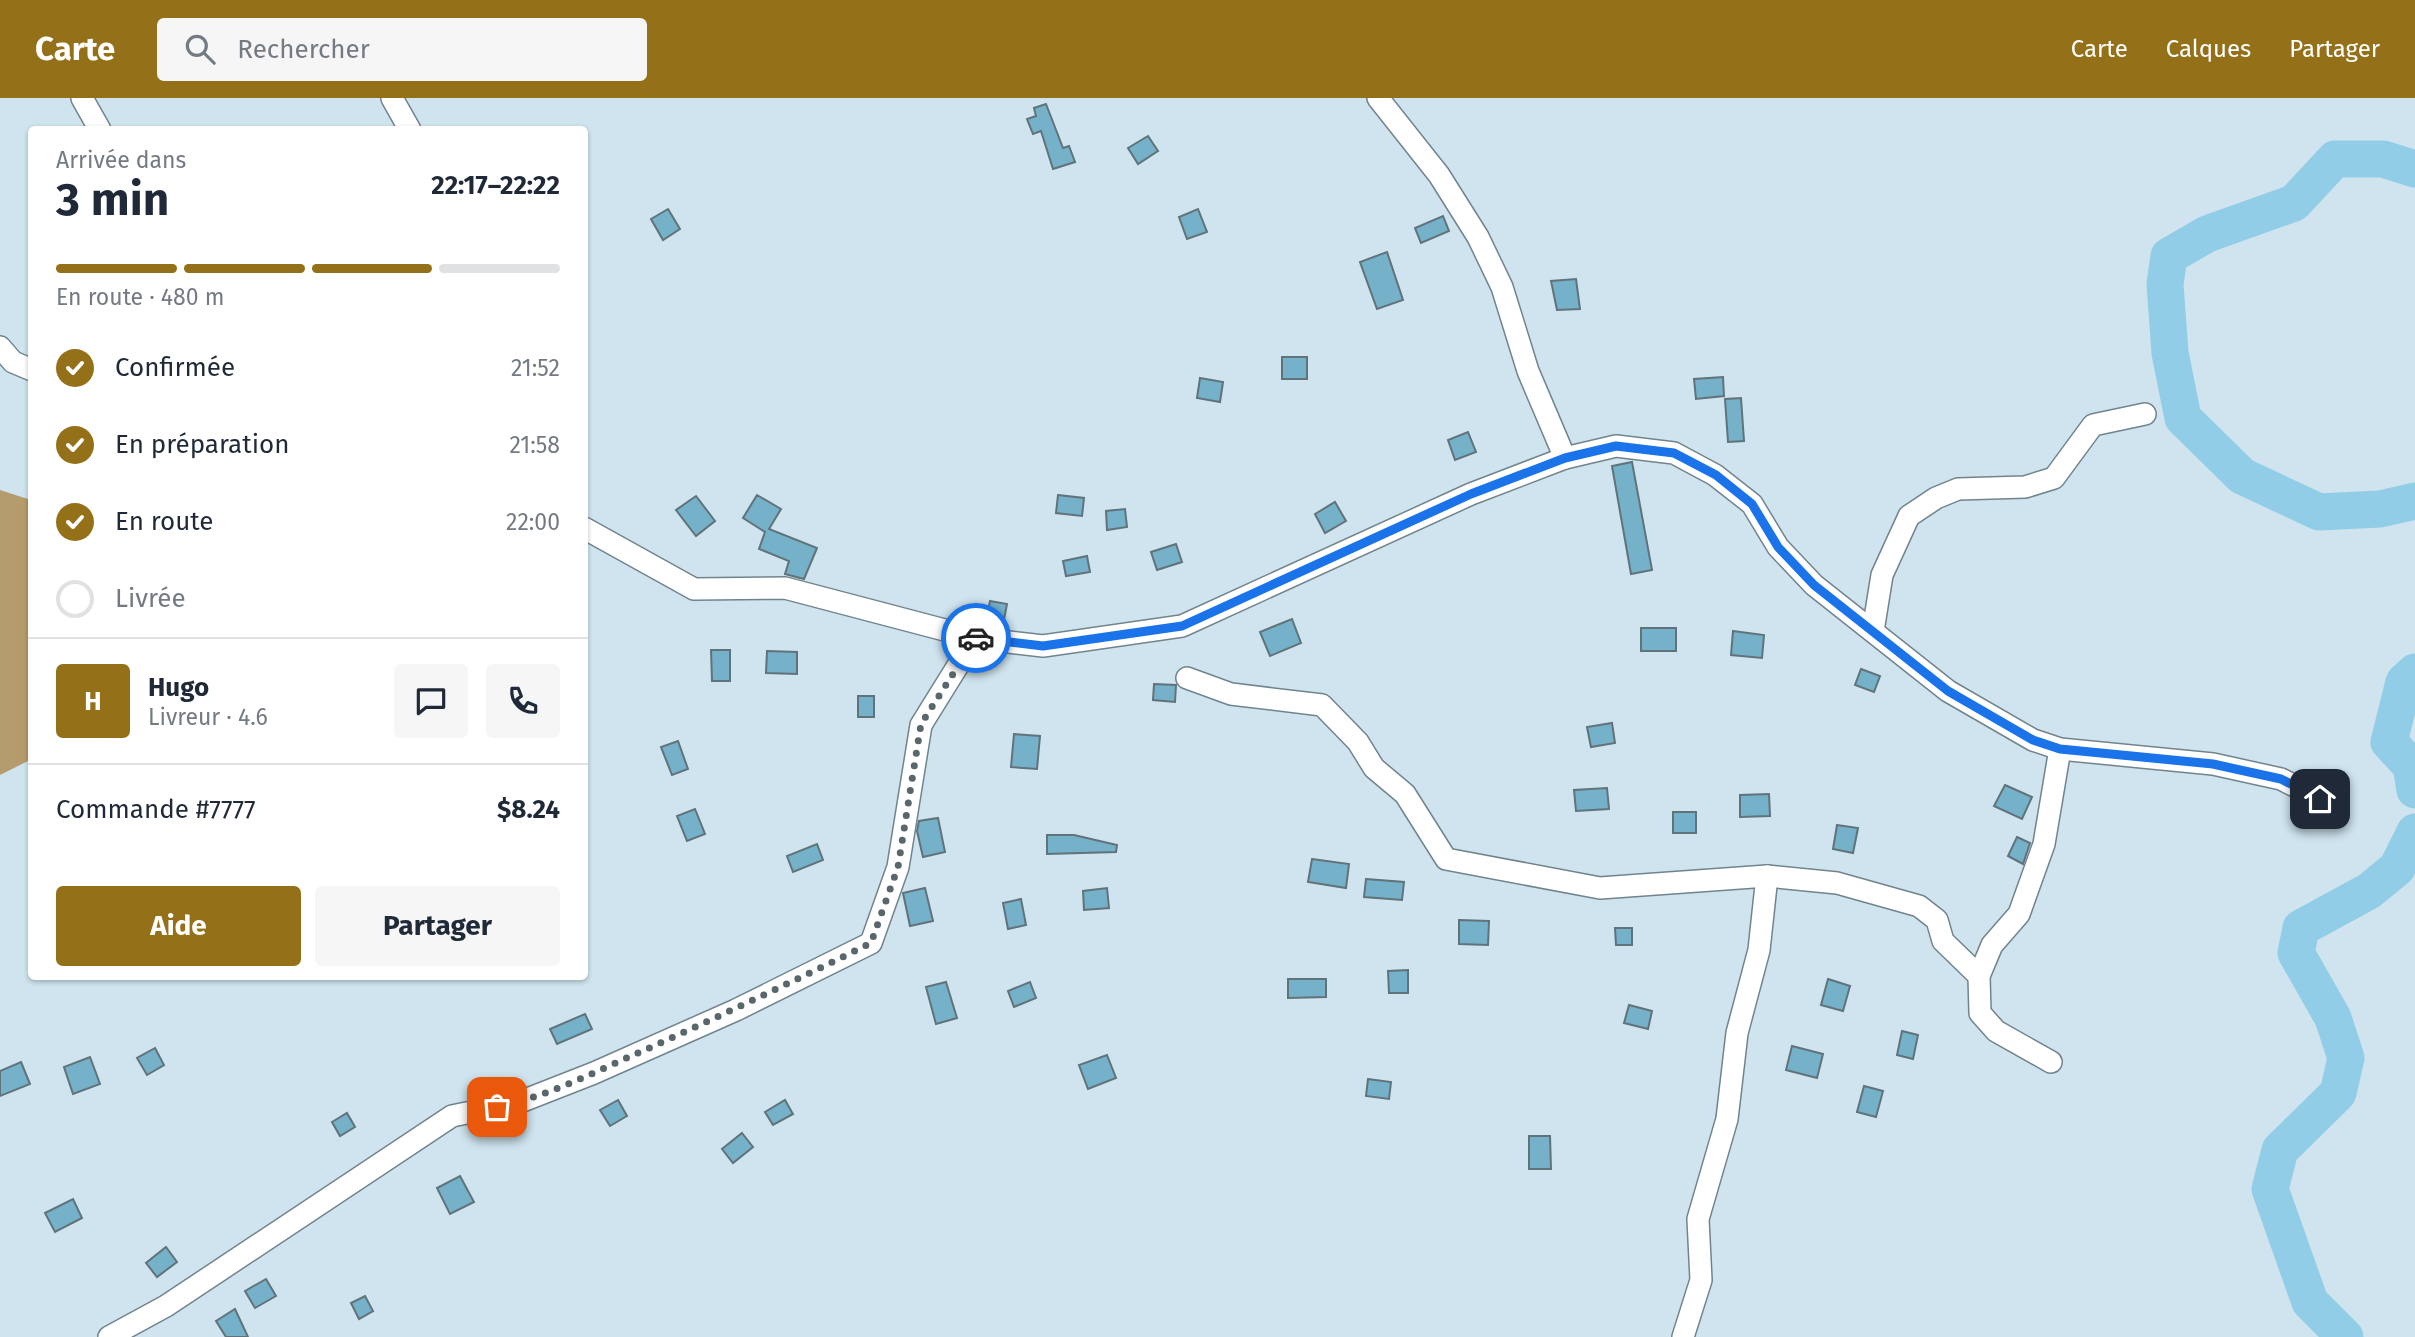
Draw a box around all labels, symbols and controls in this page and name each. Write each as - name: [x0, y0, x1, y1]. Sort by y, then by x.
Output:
- search box: [157, 18, 647, 81]
- text: Carte: [35, 29, 115, 69]
- icon: search: [181, 30, 219, 68]
- text: Rechercher: [237, 34, 370, 65]
- text: Carte: [2071, 35, 2128, 63]
- text: Calques: [2166, 35, 2251, 63]
- text: Partager: [2289, 35, 2380, 63]
- text: Arrivée dans: [56, 146, 186, 174]
- text: 22:17–22:22: [431, 170, 560, 201]
- text: 3 min: [56, 172, 169, 227]
- text: En route · 480 m: [56, 283, 224, 311]
- icon: check: [56, 349, 94, 387]
- text: Confirmée: [115, 352, 235, 383]
- text: 21:52: [511, 354, 560, 382]
- icon: check: [56, 426, 94, 464]
- text: En préparation: [115, 429, 289, 460]
- text: 21:58: [509, 431, 560, 459]
- icon: check: [56, 503, 94, 541]
- text: En route: [115, 506, 214, 537]
- text: 22:00: [506, 508, 560, 536]
- text: Livrée: [115, 583, 186, 614]
- courier: [941, 603, 1011, 673]
- icon: car: [957, 619, 995, 657]
- button: chat: [394, 664, 468, 738]
- button: phone: [486, 664, 560, 738]
- text: Hugo: [148, 672, 209, 703]
- text: H: [84, 686, 102, 717]
- text: Livreur · 4.6: [148, 703, 268, 731]
- pin: [2290, 769, 2350, 829]
- icon: home: [2301, 780, 2339, 818]
- text: Commande #7777: [56, 794, 256, 825]
- text: $8.24: [497, 794, 560, 825]
- button: Aide: [56, 886, 301, 966]
- button: Partager: [315, 886, 560, 966]
- pin: [467, 1077, 527, 1137]
- icon: bag: [478, 1088, 516, 1126]

